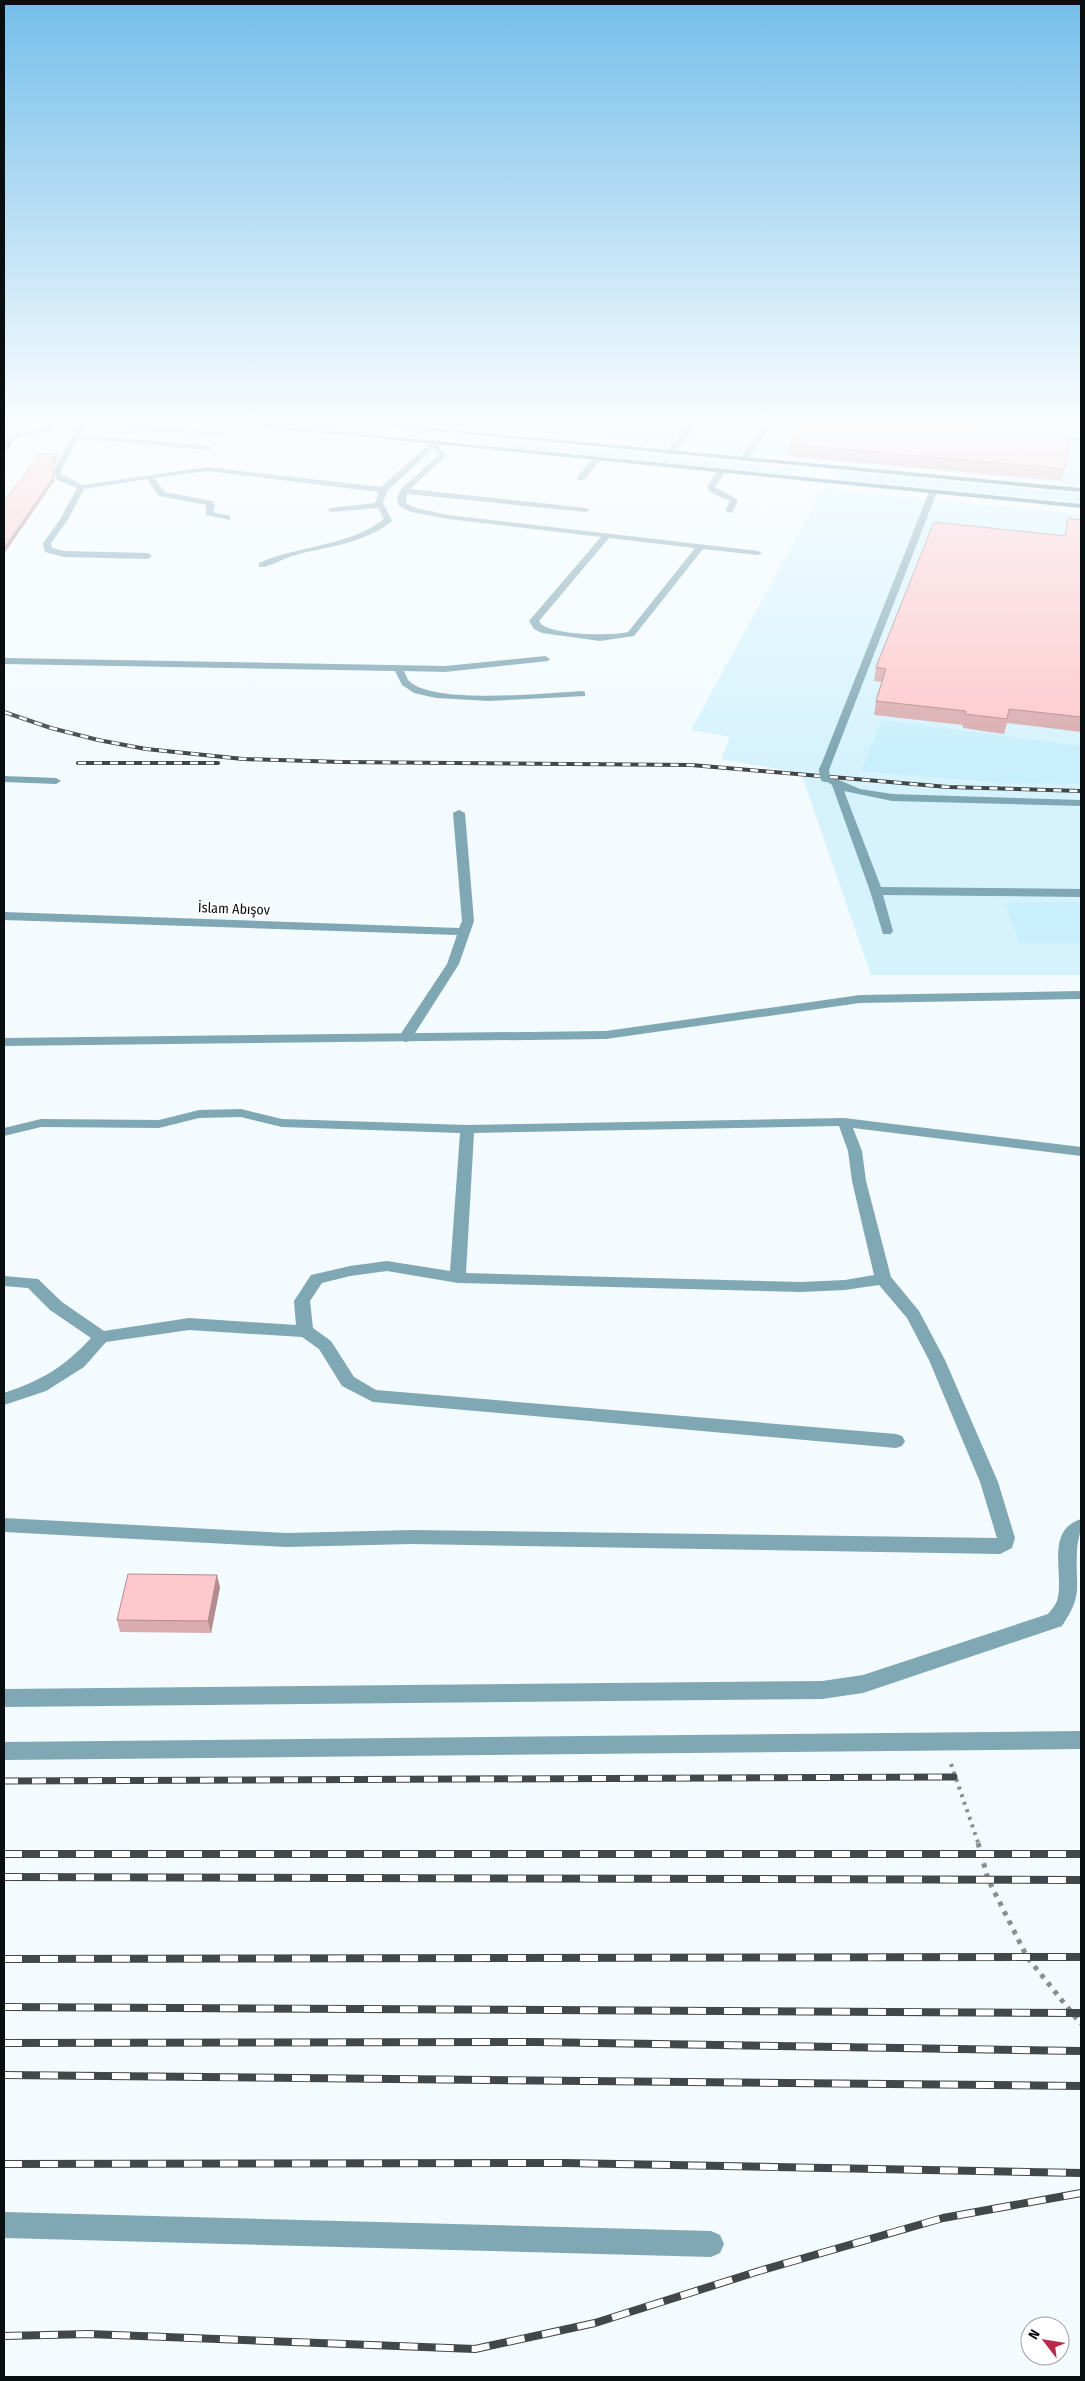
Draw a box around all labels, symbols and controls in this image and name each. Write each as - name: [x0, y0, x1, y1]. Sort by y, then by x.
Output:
- street label: İslam Abışov: [198, 899, 271, 919]
- north arrow: [1020, 2316, 1070, 2366]
- text: N: [1025, 2327, 1044, 2343]

